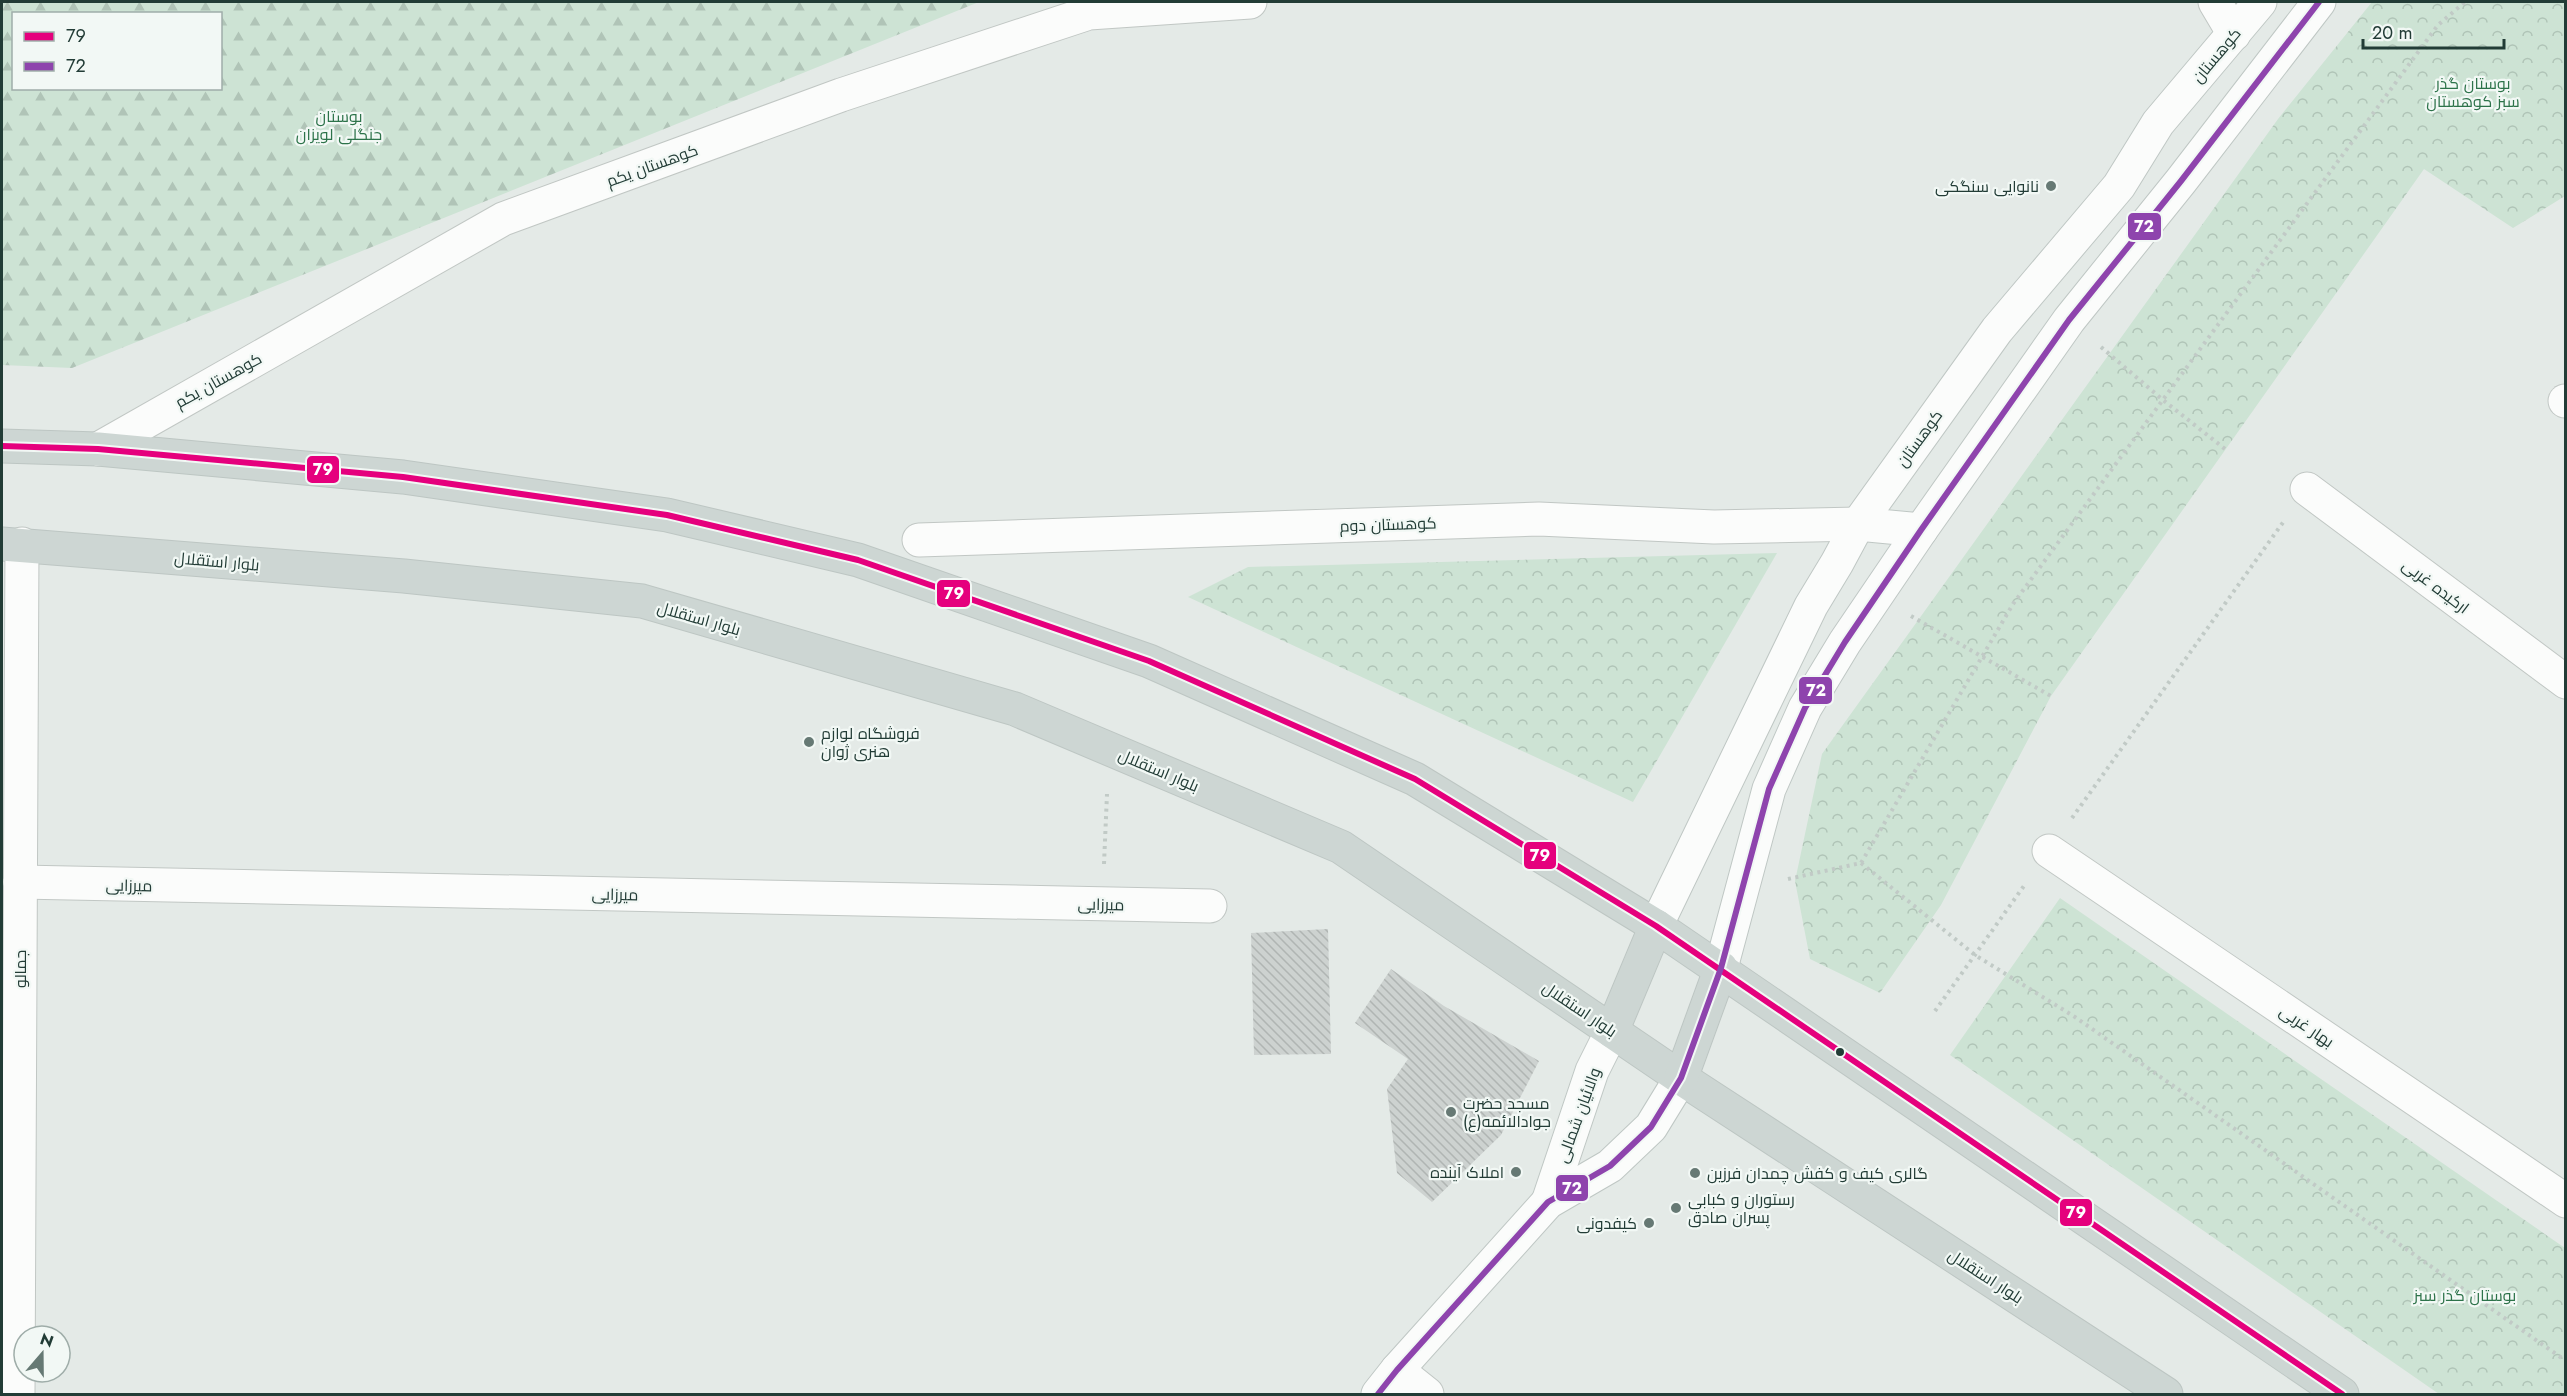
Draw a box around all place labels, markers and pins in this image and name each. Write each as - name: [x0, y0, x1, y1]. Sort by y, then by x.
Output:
- place label: نانوایی سنگکی: [1935, 175, 2039, 198]
- marker: نانوایی سنگکی: [2044, 179, 2058, 193]
- place label: فروشگاه لوازم هنری ژوان: [821, 722, 920, 763]
- marker: فروشگاه لوازم هنری ژوان: [802, 735, 816, 749]
- unlabelled marker: [1834, 1046, 1846, 1058]
- place label: مسجد حضرت جوادالائمه(ع): [1463, 1092, 1551, 1133]
- marker: مسجد حضرت جوادالائمه(ع): [1444, 1105, 1458, 1119]
- place label: املاک آینده: [1430, 1161, 1504, 1184]
- place label: گالری کیف و کفش چمدان فرزین: [1707, 1162, 1928, 1185]
- marker: املاک آینده: [1509, 1165, 1523, 1179]
- marker: گالری کیف و کفش چمدان فرزین: [1688, 1166, 1702, 1180]
- place label: رستوران و کبابی پسران صادق: [1688, 1188, 1795, 1229]
- marker: رستوران و کبابی پسران صادق: [1669, 1201, 1683, 1215]
- place label: کیفدونی: [1576, 1212, 1637, 1235]
- marker: کیفدونی: [1642, 1216, 1656, 1230]

